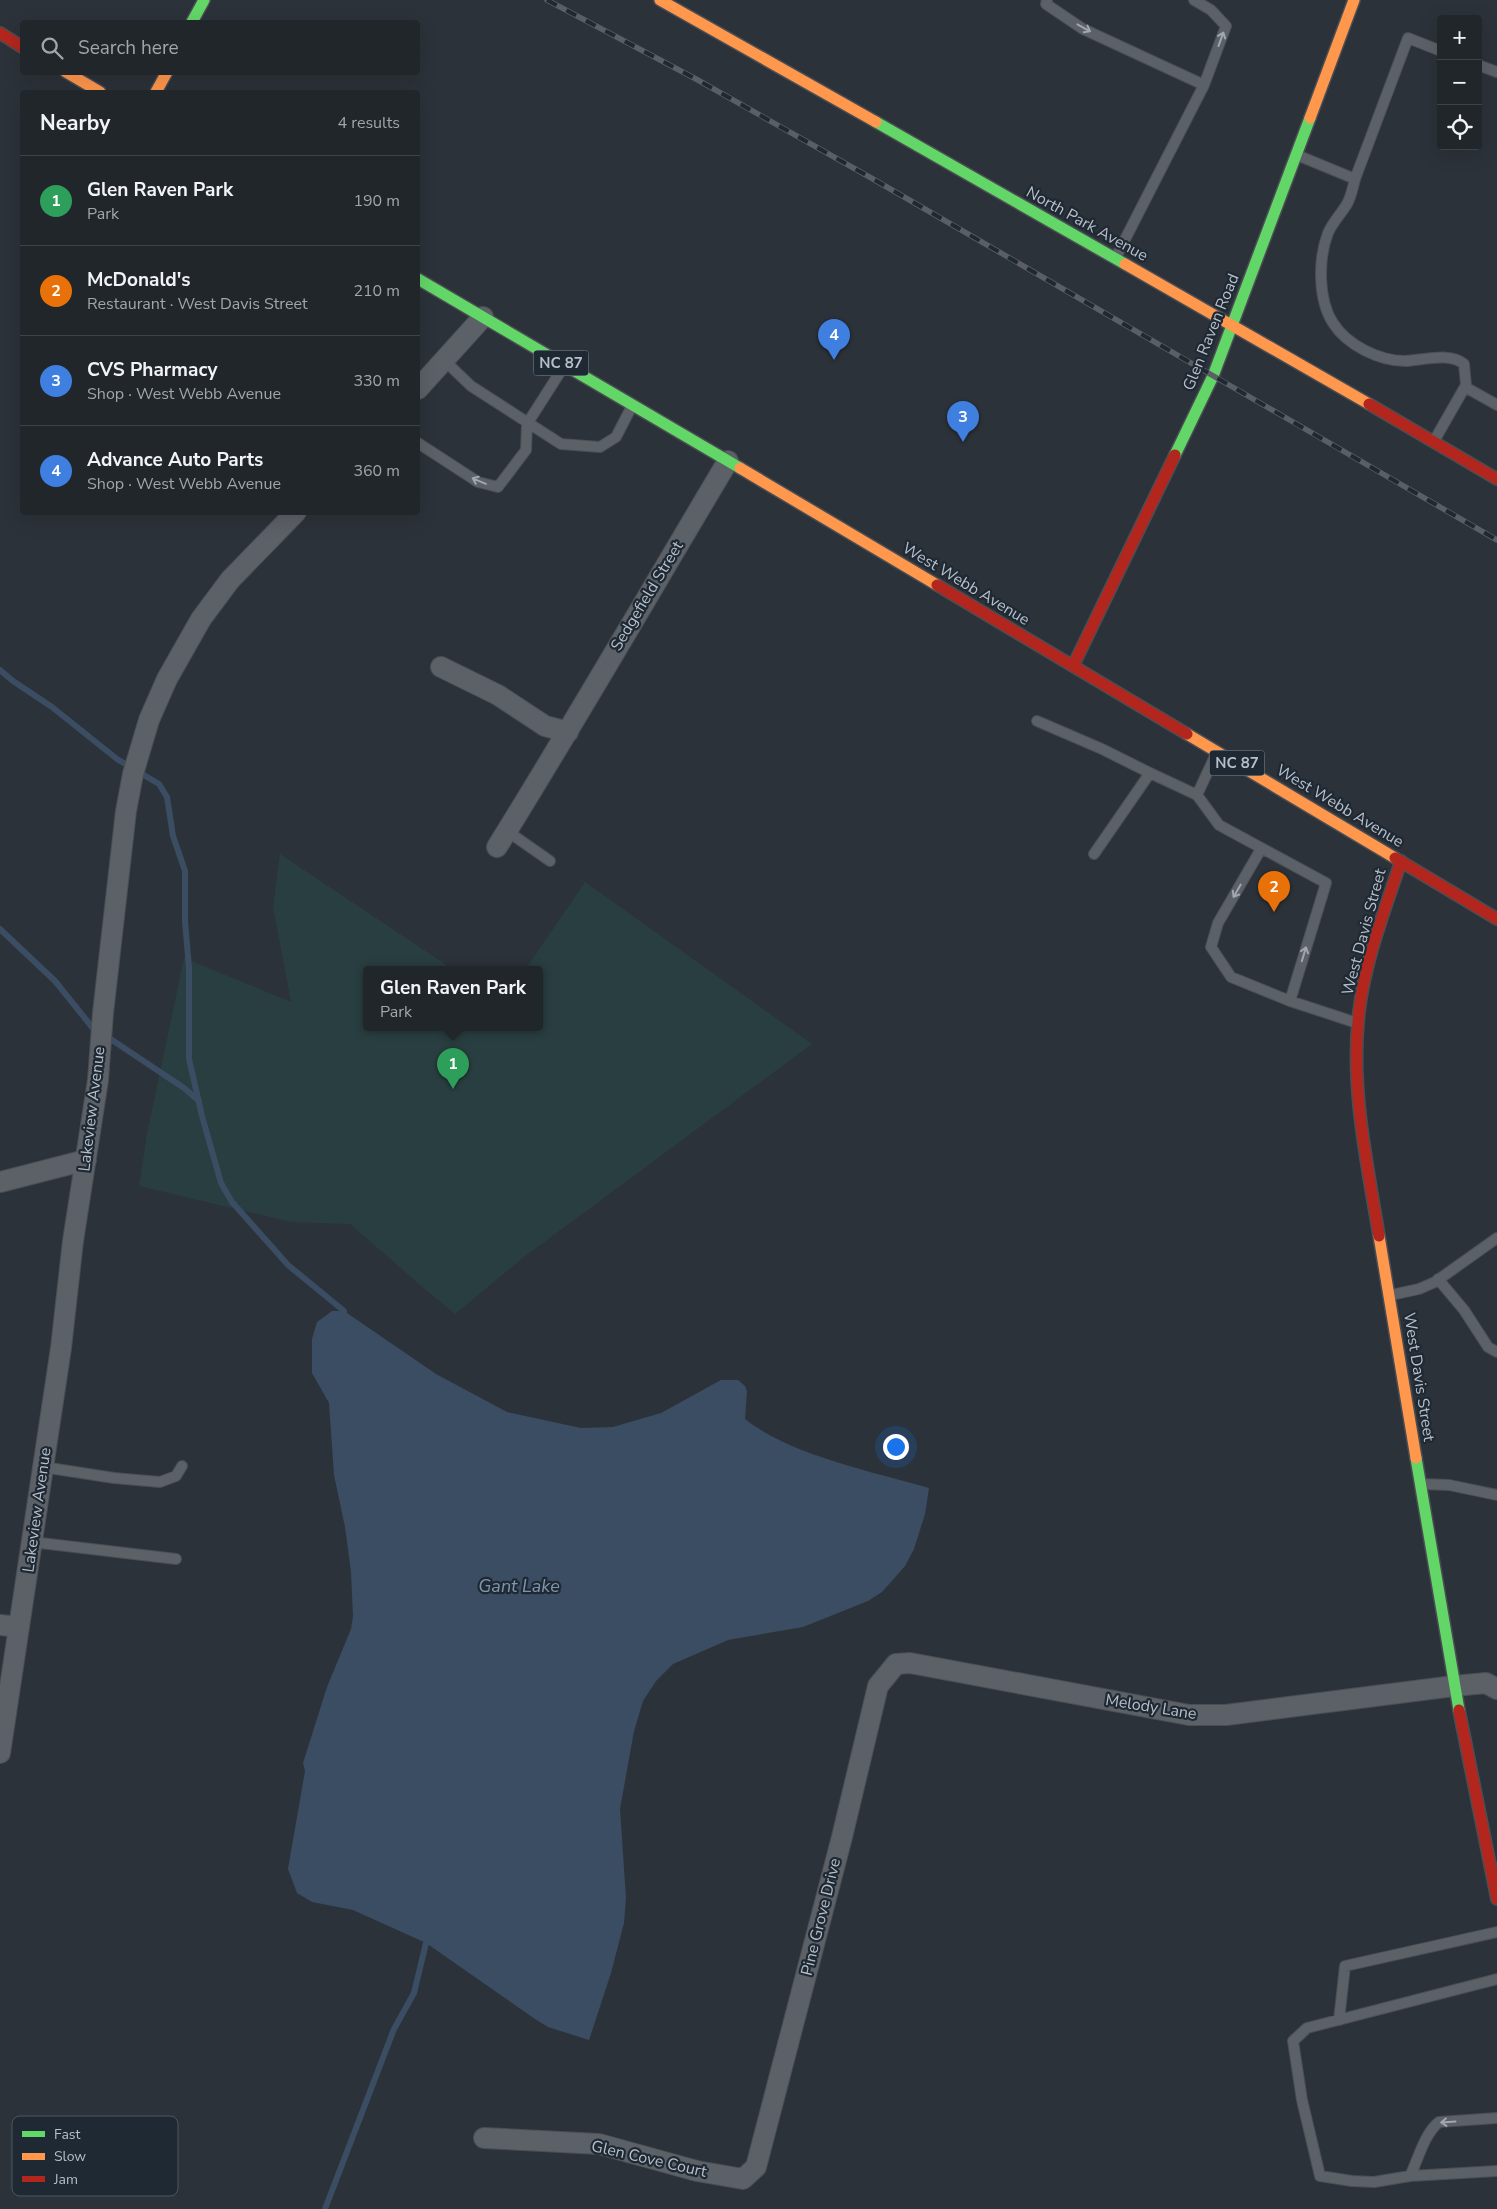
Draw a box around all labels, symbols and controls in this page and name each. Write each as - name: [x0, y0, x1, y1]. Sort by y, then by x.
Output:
- map controls: [1437, 15, 1482, 150]
- button: +: [1437, 15, 1482, 60]
- search box: [20, 20, 420, 75]
- one-way arrow: [1076, 23, 1091, 33]
- one-way arrow: [1217, 32, 1226, 48]
- icon: search: [38, 34, 66, 62]
- text: Search here: [78, 35, 179, 61]
- button: −: [1437, 60, 1482, 105]
- button: locate: [1437, 105, 1482, 150]
- text: Nearby: [40, 109, 110, 137]
- text: 4 results: [338, 112, 400, 134]
- text: Glen Raven Park: [87, 177, 233, 203]
- street label: North Park Avenue: [1022, 181, 1152, 267]
- text: 1: [51, 190, 61, 212]
- text: 190 m: [353, 190, 400, 212]
- text: Park: [87, 203, 119, 225]
- text: McDonald's: [87, 267, 191, 293]
- street label: Glen Raven Road: [1178, 270, 1244, 394]
- text: 2: [51, 280, 61, 302]
- text: 210 m: [353, 280, 400, 302]
- text: Restaurant · West Davis Street: [87, 293, 308, 315]
- pin: 4: [818, 319, 850, 360]
- road number: NC 87: [534, 350, 588, 376]
- text: CVS Pharmacy: [87, 357, 218, 383]
- text: 3: [51, 370, 61, 392]
- text: 330 m: [353, 370, 400, 392]
- text: Shop · West Webb Avenue: [87, 383, 281, 405]
- pin: 3: [947, 401, 979, 442]
- text: Advance Auto Parts: [87, 447, 263, 473]
- text: 4: [51, 460, 61, 482]
- text: 360 m: [353, 460, 400, 482]
- text: Shop · West Webb Avenue: [87, 473, 281, 495]
- one-way arrow: [472, 476, 487, 485]
- street label: Sedgefield Street: [605, 537, 689, 655]
- street label: West Webb Avenue: [898, 537, 1034, 631]
- road number: NC 87: [1210, 750, 1264, 776]
- street label: West Webb Avenue: [1272, 759, 1408, 853]
- street label: West Davis Street: [1337, 866, 1392, 998]
- pin: 2: [1258, 871, 1290, 912]
- one-way arrow: [1231, 883, 1241, 897]
- one-way arrow: [1300, 947, 1310, 963]
- popup: [363, 966, 543, 1031]
- text: Glen Raven Park: [380, 975, 526, 1001]
- text: Park: [380, 1001, 412, 1023]
- street label: Lakeview Avenue: [73, 1045, 111, 1173]
- pin: 1: [437, 1048, 469, 1089]
- street label: West Davis Street: [1398, 1311, 1440, 1443]
- your location: [883, 1434, 909, 1460]
- street label: Lakeview Avenue: [17, 1446, 57, 1574]
- water label: Gant Lake: [478, 1574, 560, 1598]
- street label: Melody Lane: [1104, 1689, 1198, 1725]
- street label: Pine Grove Drive: [796, 1856, 846, 1978]
- legend: [12, 2116, 178, 2196]
- one-way arrow: [1441, 2117, 1457, 2126]
- text: Fast: [54, 2125, 80, 2144]
- street label: Glen Cove Court: [589, 2135, 709, 2183]
- text: Slow: [54, 2147, 86, 2166]
- text: Jam: [53, 2170, 78, 2189]

